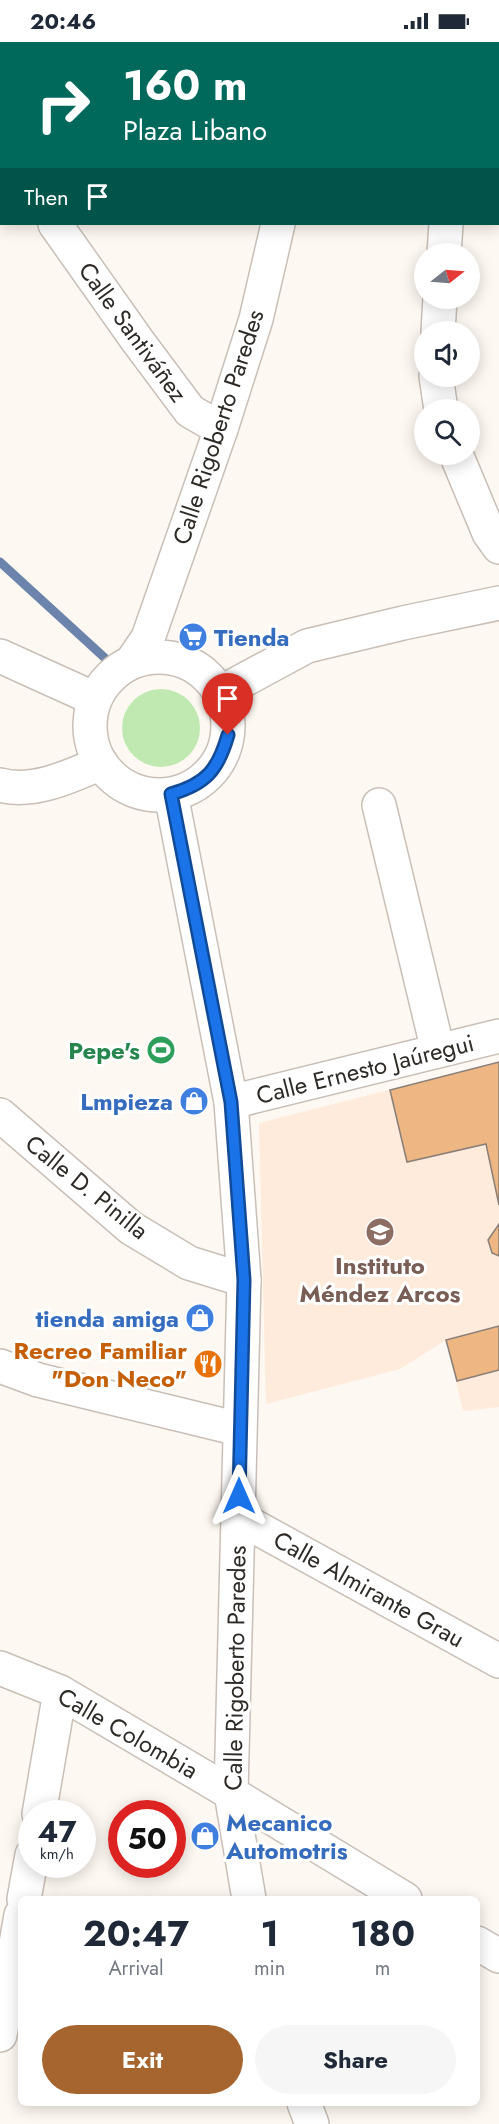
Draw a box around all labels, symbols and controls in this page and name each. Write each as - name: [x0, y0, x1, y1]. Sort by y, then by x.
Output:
- text: 20:46: [30, 5, 96, 37]
- text: 160 m: [123, 55, 247, 116]
- icon: right: [24, 66, 102, 144]
- text: Plaza Libano: [123, 111, 267, 150]
- icon: arrive: [81, 180, 114, 213]
- text: Then: [24, 181, 69, 213]
- north arrow: [414, 243, 480, 309]
- map controls: [414, 243, 480, 465]
- street label: Calle Santiváñez: [70, 255, 196, 409]
- street label: Calle Rigoberto Paredes: [163, 305, 273, 549]
- button: sound: [414, 321, 480, 387]
- button: search: [414, 399, 480, 465]
- place label: Tienda: [214, 620, 289, 655]
- supermarket icon: Tienda: [177, 621, 209, 653]
- pin: [202, 673, 253, 735]
- icon: arrive: [211, 682, 244, 715]
- street label: Calle Ernesto Jaúregui: [252, 1025, 478, 1113]
- place label: Pepe's: [68, 1033, 140, 1068]
- sports icon: Pepe's: [145, 1034, 177, 1066]
- place label: Lmpieza: [80, 1084, 173, 1119]
- shop icon: Lmpieza: [178, 1085, 210, 1117]
- street label: Calle D. Pinilla: [18, 1126, 156, 1248]
- school or university icon: Instituto Méndez Arcos: [364, 1216, 396, 1248]
- place label: Instituto Méndez Arcos: [300, 1248, 461, 1311]
- place label: tienda amiga: [35, 1301, 179, 1336]
- shop icon: tienda amiga: [184, 1302, 216, 1334]
- place label: Recreo Familiar "Don Neco": [14, 1333, 187, 1396]
- restaurant icon: Recreo Familiar "Don Neco": [192, 1348, 224, 1380]
- position arrow: [207, 1464, 271, 1528]
- street label: Calle Almirante Grau: [267, 1522, 471, 1656]
- street label: Calle Rigoberto Paredes: [215, 1545, 255, 1791]
- street label: Calle Colombia: [51, 1679, 205, 1787]
- speed limit sign: 50: [108, 1800, 186, 1878]
- place label: Mecanico Automotris: [225, 1805, 348, 1868]
- text: 47: [37, 1810, 77, 1853]
- shop icon: Mecanico Automotris: [189, 1820, 221, 1852]
- text: km/h: [40, 1843, 74, 1865]
- text: 20:47: [83, 1907, 189, 1959]
- text: 1: [260, 1907, 279, 1959]
- text: 180: [350, 1907, 415, 1959]
- text: Arrival: [108, 1954, 164, 1983]
- text: min: [254, 1954, 285, 1983]
- text: m: [375, 1954, 390, 1983]
- button: Exit: [42, 2025, 243, 2094]
- button: Share: [255, 2025, 456, 2094]

